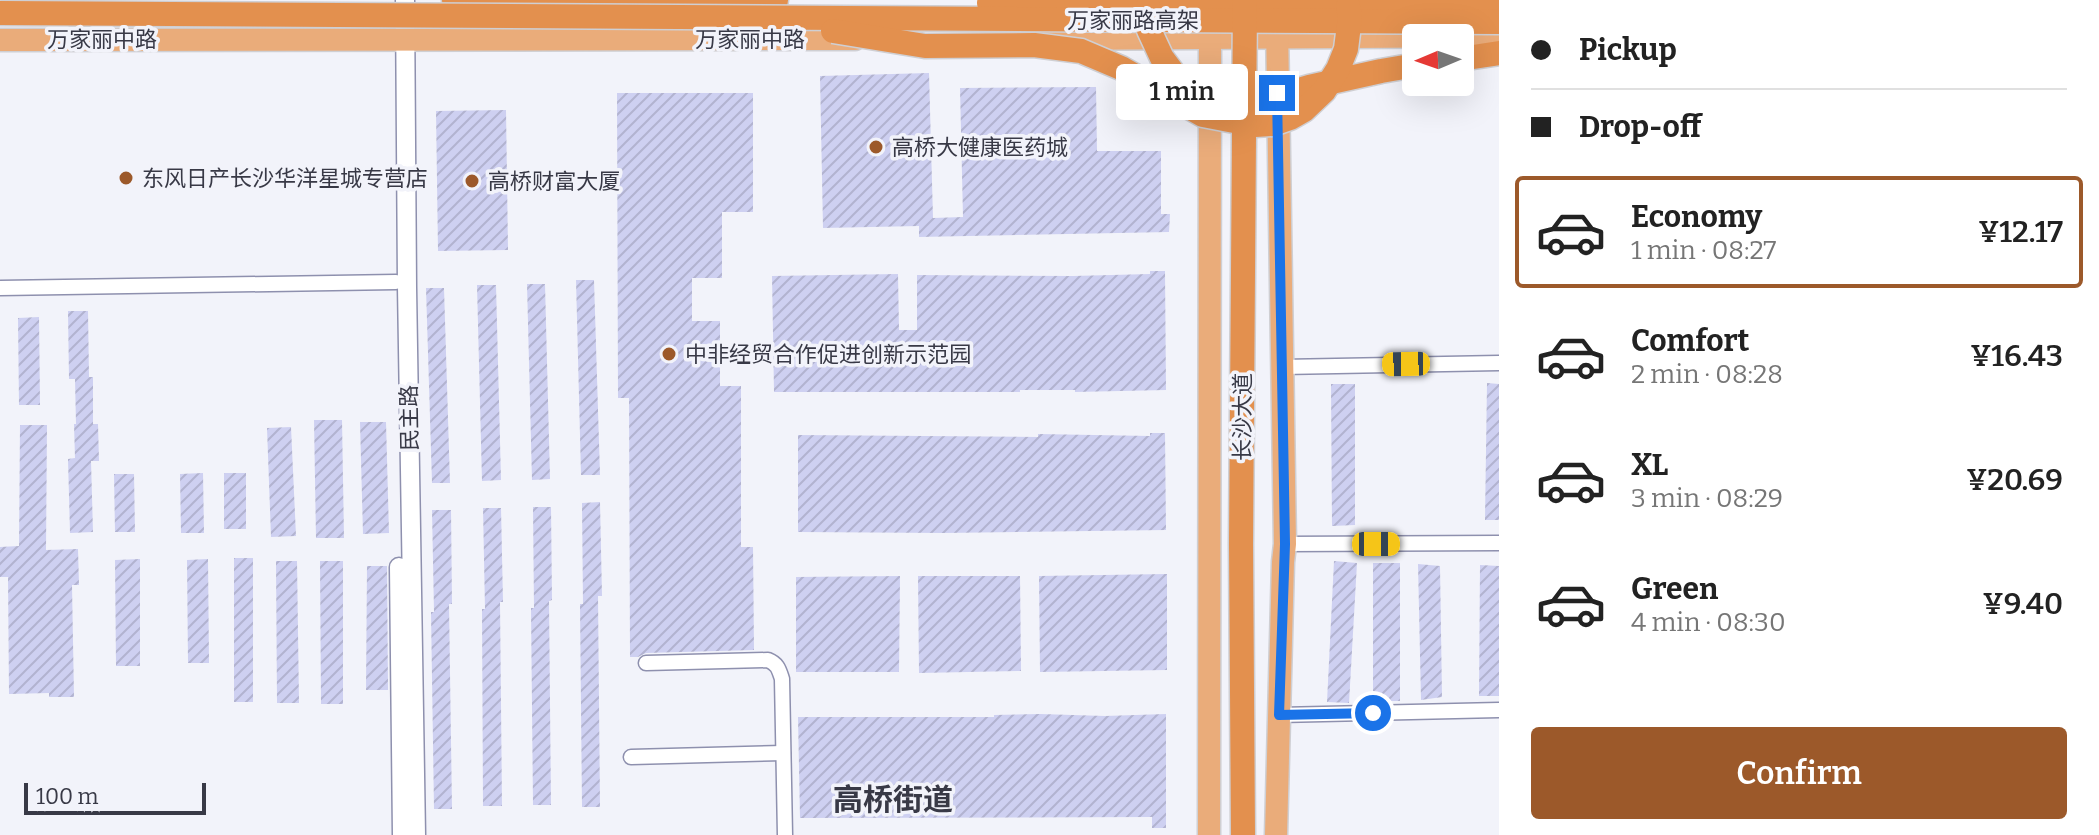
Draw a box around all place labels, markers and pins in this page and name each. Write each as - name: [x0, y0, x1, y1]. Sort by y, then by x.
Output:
- place label: 高桥大健康医药城: [892, 134, 1068, 161]
- marker: 高桥大健康医药城: [867, 138, 885, 156]
- place label: 东风日产长沙华洋星城专营店: [142, 165, 428, 192]
- place label: 高桥财富大厦: [488, 168, 620, 195]
- marker: 东风日产长沙华洋星城专营店: [117, 169, 135, 187]
- marker: 高桥财富大厦: [463, 172, 481, 190]
- place label: 中非经贸合作促进创新示范园: [685, 341, 971, 368]
- marker: 中非经贸合作促进创新示范园: [660, 345, 678, 363]

